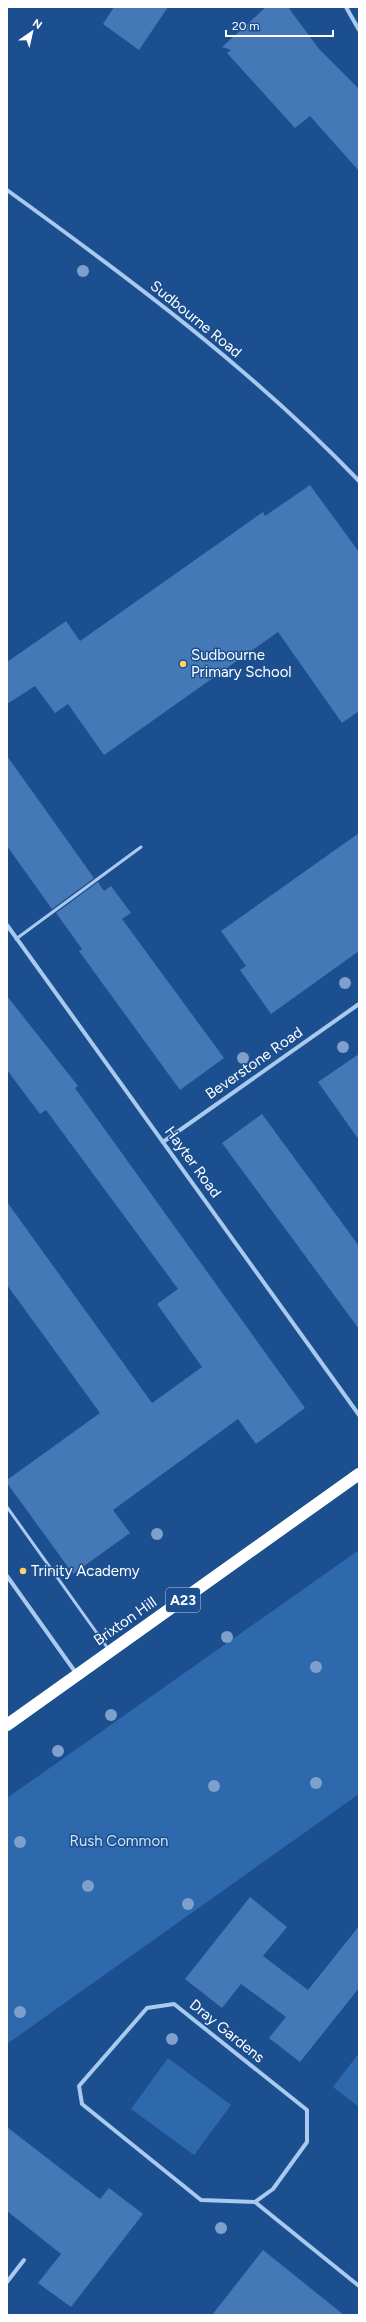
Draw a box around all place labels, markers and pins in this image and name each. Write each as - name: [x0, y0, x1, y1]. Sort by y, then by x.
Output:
- place label: Sudbourne Primary School: [191, 646, 292, 681]
- marker: Sudbourne Primary School: [178, 659, 188, 669]
- place label: Trinity Academy: [31, 1562, 140, 1580]
- marker: Trinity Academy: [18, 1566, 28, 1576]

